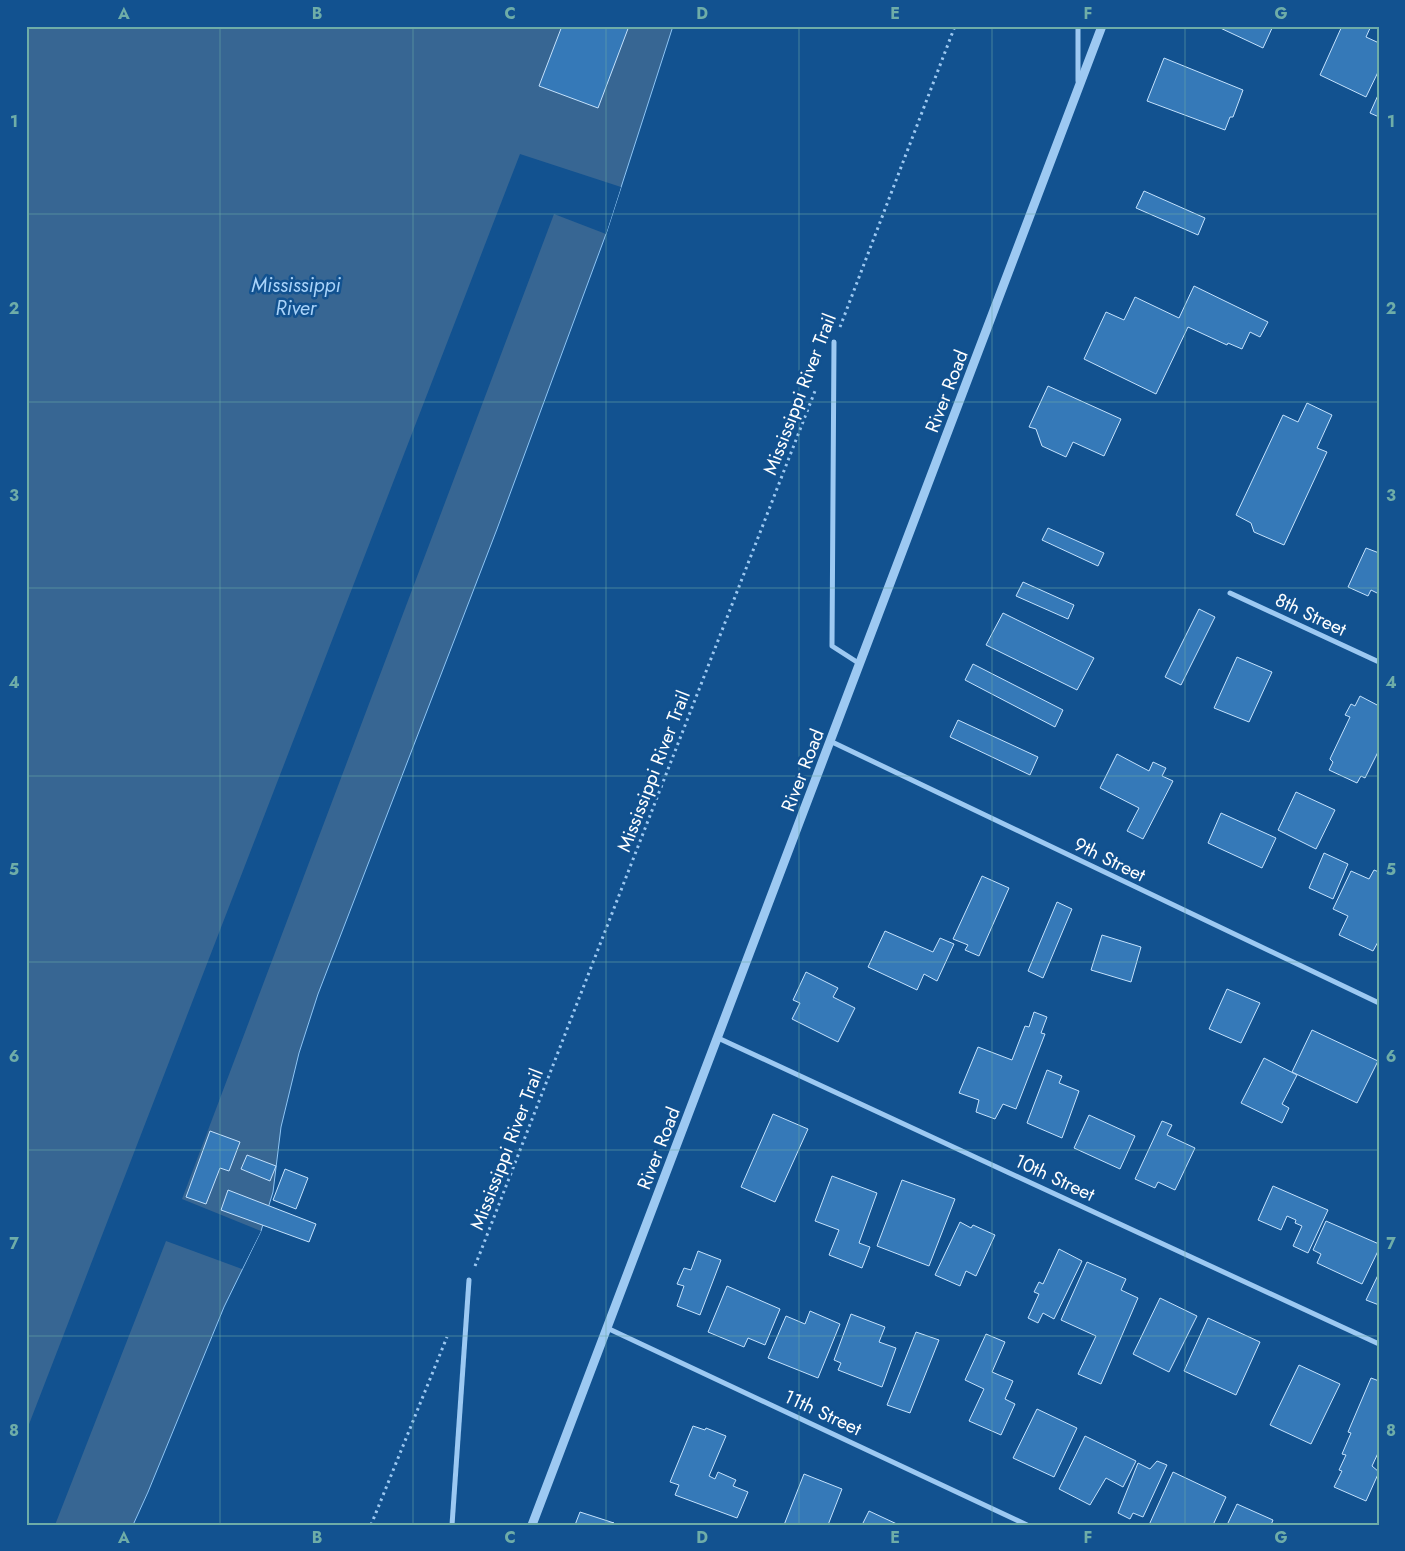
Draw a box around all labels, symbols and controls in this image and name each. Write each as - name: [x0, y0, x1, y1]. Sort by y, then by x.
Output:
- text: A: [117, 2, 130, 25]
- text: B: [312, 2, 322, 25]
- text: C: [504, 2, 516, 25]
- text: D: [696, 2, 708, 25]
- text: E: [890, 2, 900, 25]
- text: F: [1084, 2, 1092, 25]
- text: G: [1274, 2, 1288, 25]
- text: 1: [10, 110, 18, 133]
- text: 1: [1387, 110, 1395, 133]
- water label: Mississippi River: [251, 271, 342, 323]
- text: 2: [9, 297, 19, 320]
- text: 2: [1386, 297, 1396, 320]
- street label: Mississippi River Trail: [756, 309, 843, 479]
- street label: River Road: [918, 346, 975, 436]
- text: 3: [9, 484, 19, 507]
- text: 3: [1386, 484, 1396, 507]
- street label: 8th Street: [1271, 586, 1351, 643]
- text: 4: [8, 671, 20, 694]
- text: 4: [1385, 671, 1397, 694]
- street label: Mississippi River Trail: [610, 686, 697, 856]
- street label: River Road: [774, 725, 831, 815]
- street label: 9th Street: [1069, 831, 1150, 889]
- text: 5: [9, 858, 19, 881]
- text: 5: [1386, 858, 1396, 881]
- text: 6: [9, 1045, 19, 1068]
- text: 6: [1386, 1045, 1396, 1068]
- street label: Mississippi River Trail: [463, 1064, 550, 1234]
- street label: River Road: [630, 1103, 687, 1193]
- street label: 10th Street: [1010, 1147, 1100, 1208]
- text: 7: [9, 1232, 19, 1255]
- text: 7: [1386, 1232, 1396, 1255]
- street label: 11th Street: [780, 1383, 866, 1442]
- text: 8: [9, 1419, 19, 1442]
- text: 8: [1386, 1419, 1396, 1442]
- text: A: [117, 1526, 130, 1549]
- text: B: [312, 1526, 322, 1549]
- text: C: [504, 1526, 516, 1549]
- text: D: [696, 1526, 708, 1549]
- text: E: [890, 1526, 900, 1549]
- text: F: [1084, 1526, 1092, 1549]
- text: G: [1274, 1526, 1288, 1549]

